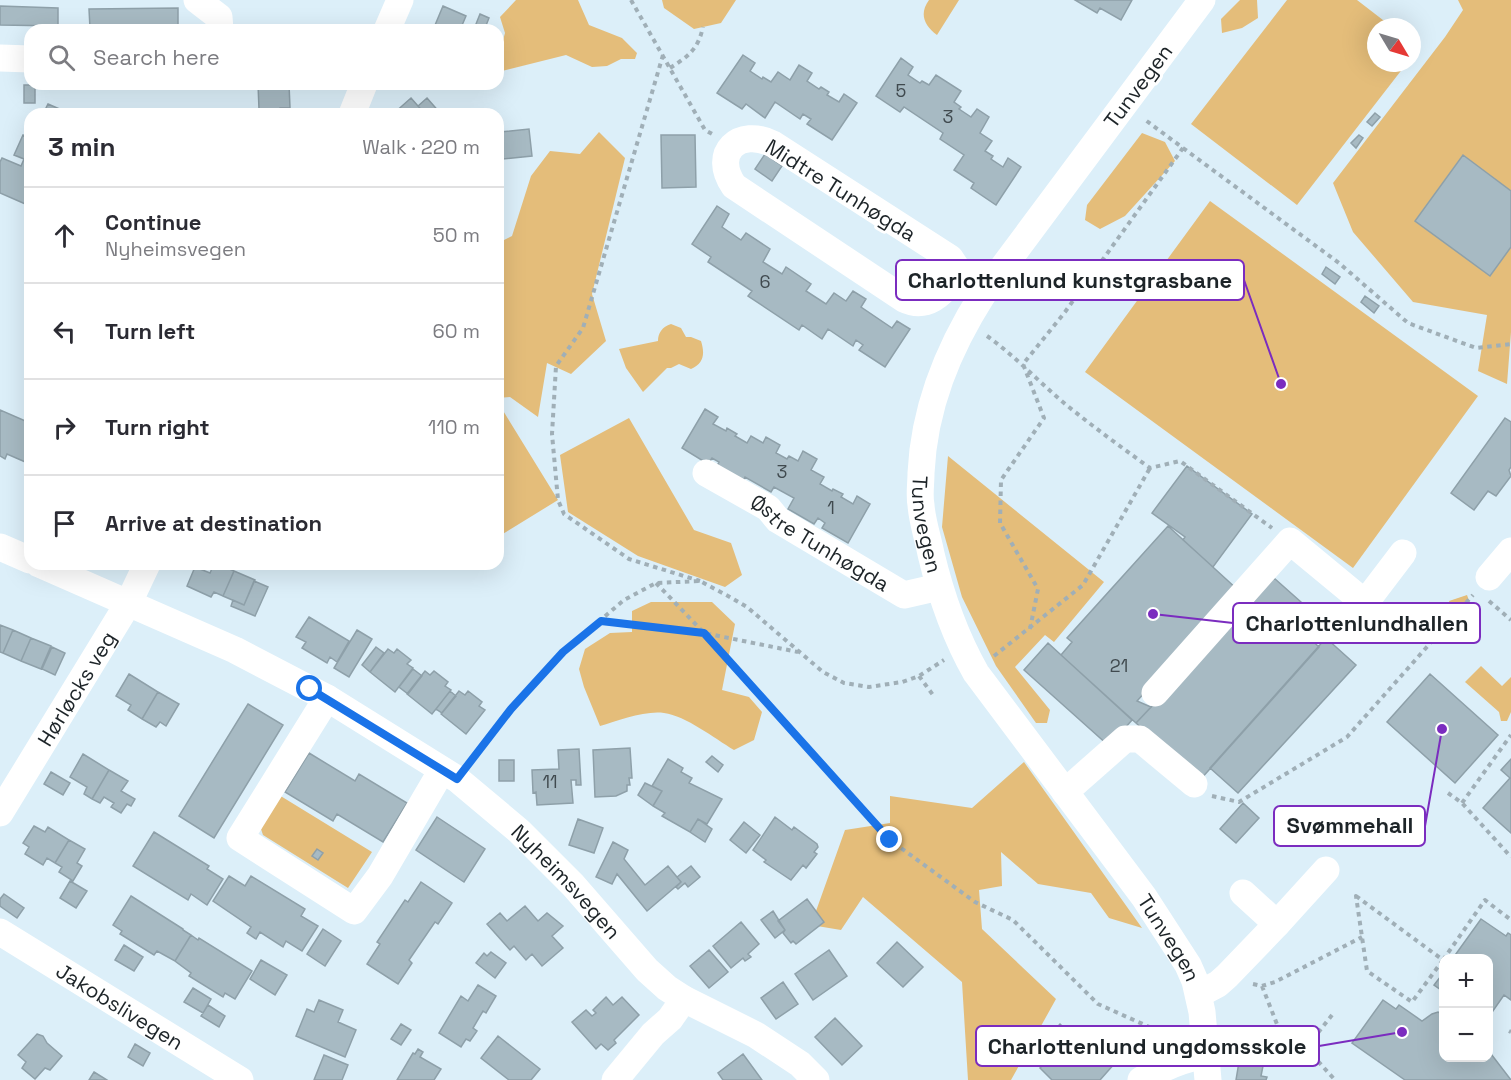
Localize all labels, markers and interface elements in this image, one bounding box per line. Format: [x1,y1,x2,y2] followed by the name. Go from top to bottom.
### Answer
[1367,18,1421,72] north arrow
[24,24,504,90] search box
[1098,39,1178,133] street label: Tunvegen
[45,41,78,74] icon: search
[93,43,220,71] text: Search here
[896,79,906,102] house number: 5
[943,105,953,128] house number: 3
[48,130,116,164] text: 3 min
[761,133,921,247] street label: Midtre Tunhøgda
[362,134,480,160] text: Walk · 220 m
[105,208,201,236] text: Continue
[48,219,81,252] icon: ahead
[433,222,480,248] text: 50 m
[105,236,246,262] text: Nyheimsvegen
[896,260,1244,300] callout: Charlottenlund kunstgrasbane
[908,266,1232,294] text: Charlottenlund kunstgrasbane
[759,270,771,293] house number: 6
[48,315,81,348] icon: left
[105,317,195,345] text: Turn left
[433,318,480,344] text: 60 m
[48,411,81,444] icon: right
[105,413,210,441] text: Turn right
[428,414,480,440] text: 110 m
[777,460,787,483] house number: 3
[907,475,949,576] street label: Tunvegen
[746,488,895,597] street label: Østre Tunhøgda
[827,496,835,519] house number: 1
[48,507,81,540] icon: arrive
[105,509,322,537] text: Arrive at destination
[1233,603,1480,643] callout: Charlottenlundhallen
[1245,609,1469,637] text: Charlottenlundhallen
[31,626,122,751] street label: Hørløcks veg
[1110,654,1128,677] house number: 21
[296,675,322,701] route start
[542,770,558,793] house number: 11
[1274,806,1425,846] callout: Svømmehall
[1287,811,1413,839] text: Svømmehall
[506,818,627,944] street label: Nyheimsvegen
[876,826,902,852] route end
[1132,889,1207,985] street label: Tunvegen
[1439,954,1493,1062] map controls
[1439,954,1493,1008] button: +
[51,957,189,1056] street label: Jakobslivegen
[1439,1008,1493,1062] button: −
[976,1026,1319,1066] callout: Charlottenlund ungdomsskole
[988,1032,1306,1060] text: Charlottenlund ungdomsskole

